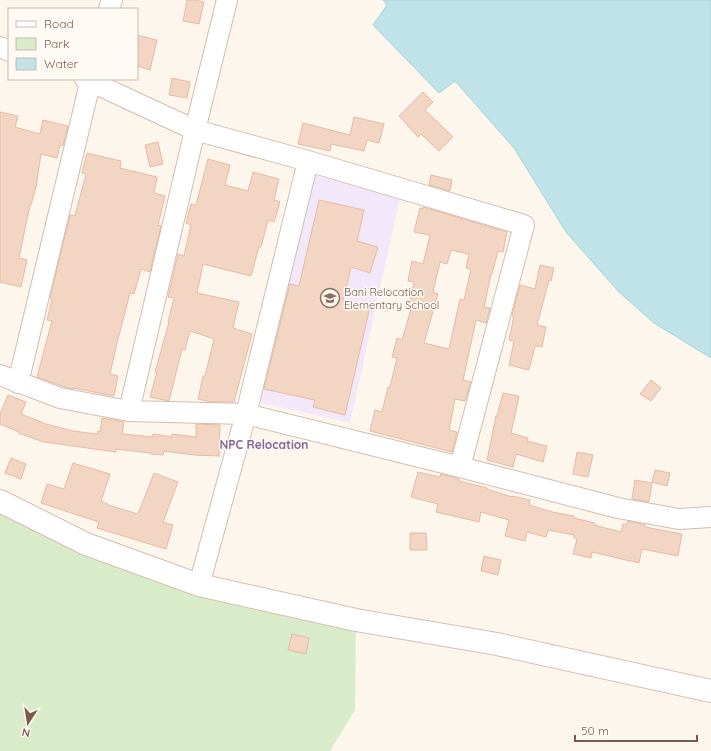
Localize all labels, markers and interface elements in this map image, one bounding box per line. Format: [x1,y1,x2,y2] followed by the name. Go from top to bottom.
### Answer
[8,8,138,80] legend
[44,16,74,31] text: Road
[44,36,69,51] text: Park
[44,56,79,71] text: Water
[344,285,439,312] place label: Bani Relocation Elementary School
[319,287,341,309] school or university icon: Bani Relocation Elementary School
[220,437,308,452] district label: NPC Relocation
[8,703,48,743] north arrow
[575,717,697,743] scale bar
[581,723,609,738] text: 50 m
[21,725,31,740] text: N

